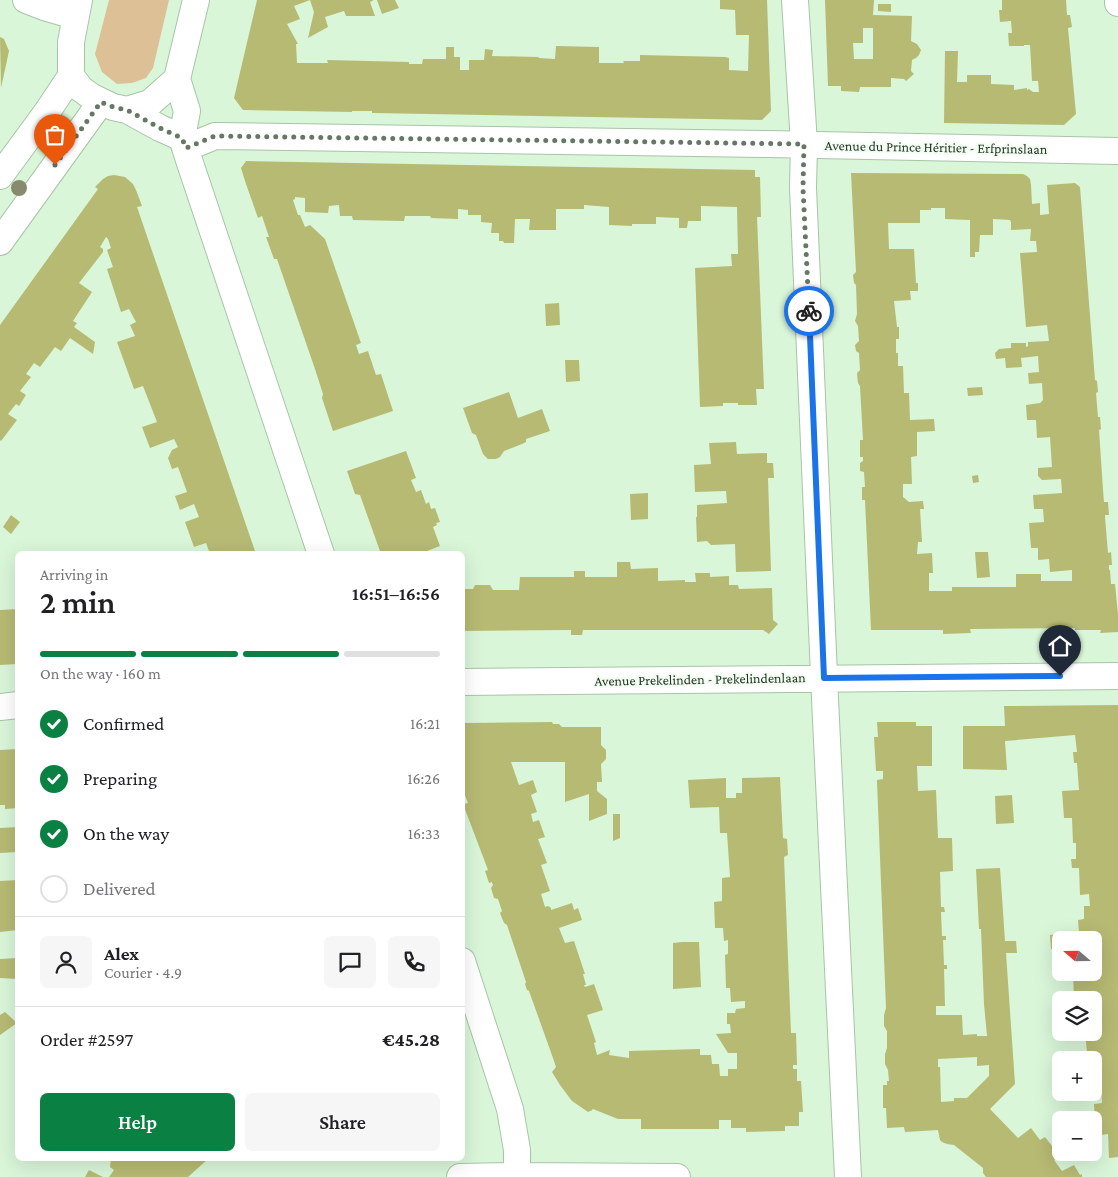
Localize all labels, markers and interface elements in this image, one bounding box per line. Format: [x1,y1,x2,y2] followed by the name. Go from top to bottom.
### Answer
[34,114,76,165] pin
[41,121,69,149] icon: bag
[825,137,1048,157] street label: Avenue du Prince Héritier - Erfprinslaan
[784,286,834,336] courier
[795,297,823,325] icon: bike
[40,566,108,583] text: Arriving in
[352,583,440,604] text: 16:51–16:56
[40,584,115,620] text: 2 min
[1039,625,1081,676] pin
[1046,632,1074,660] icon: home
[40,665,161,682] text: On the way · 160 m
[594,669,806,689] street label: Avenue Prekelinden - Prekelindenlaan
[40,710,68,738] icon: check
[83,713,164,734] text: Confirmed
[410,715,440,732] text: 16:21
[40,765,68,793] icon: check
[83,768,157,789] text: Preparing
[407,770,440,787] text: 16:26
[40,820,68,848] icon: check
[83,823,169,844] text: On the way
[408,825,440,842] text: 16:33
[83,878,156,899] text: Delivered
[1052,931,1102,981] north arrow
[1052,931,1102,1161] map controls
[40,936,92,988] button: person
[324,936,376,988] button: chat
[388,936,440,988] button: phone
[104,943,139,964] text: Alex
[104,964,182,981] text: Courier · 4.9
[1052,991,1102,1041] button: layers
[40,1029,133,1050] text: Order #2597
[382,1029,440,1050] text: €45.28
[1052,1051,1102,1101] button: +
[40,1093,235,1151] button: Help
[245,1093,440,1151] button: Share
[1052,1111,1102,1161] button: −

